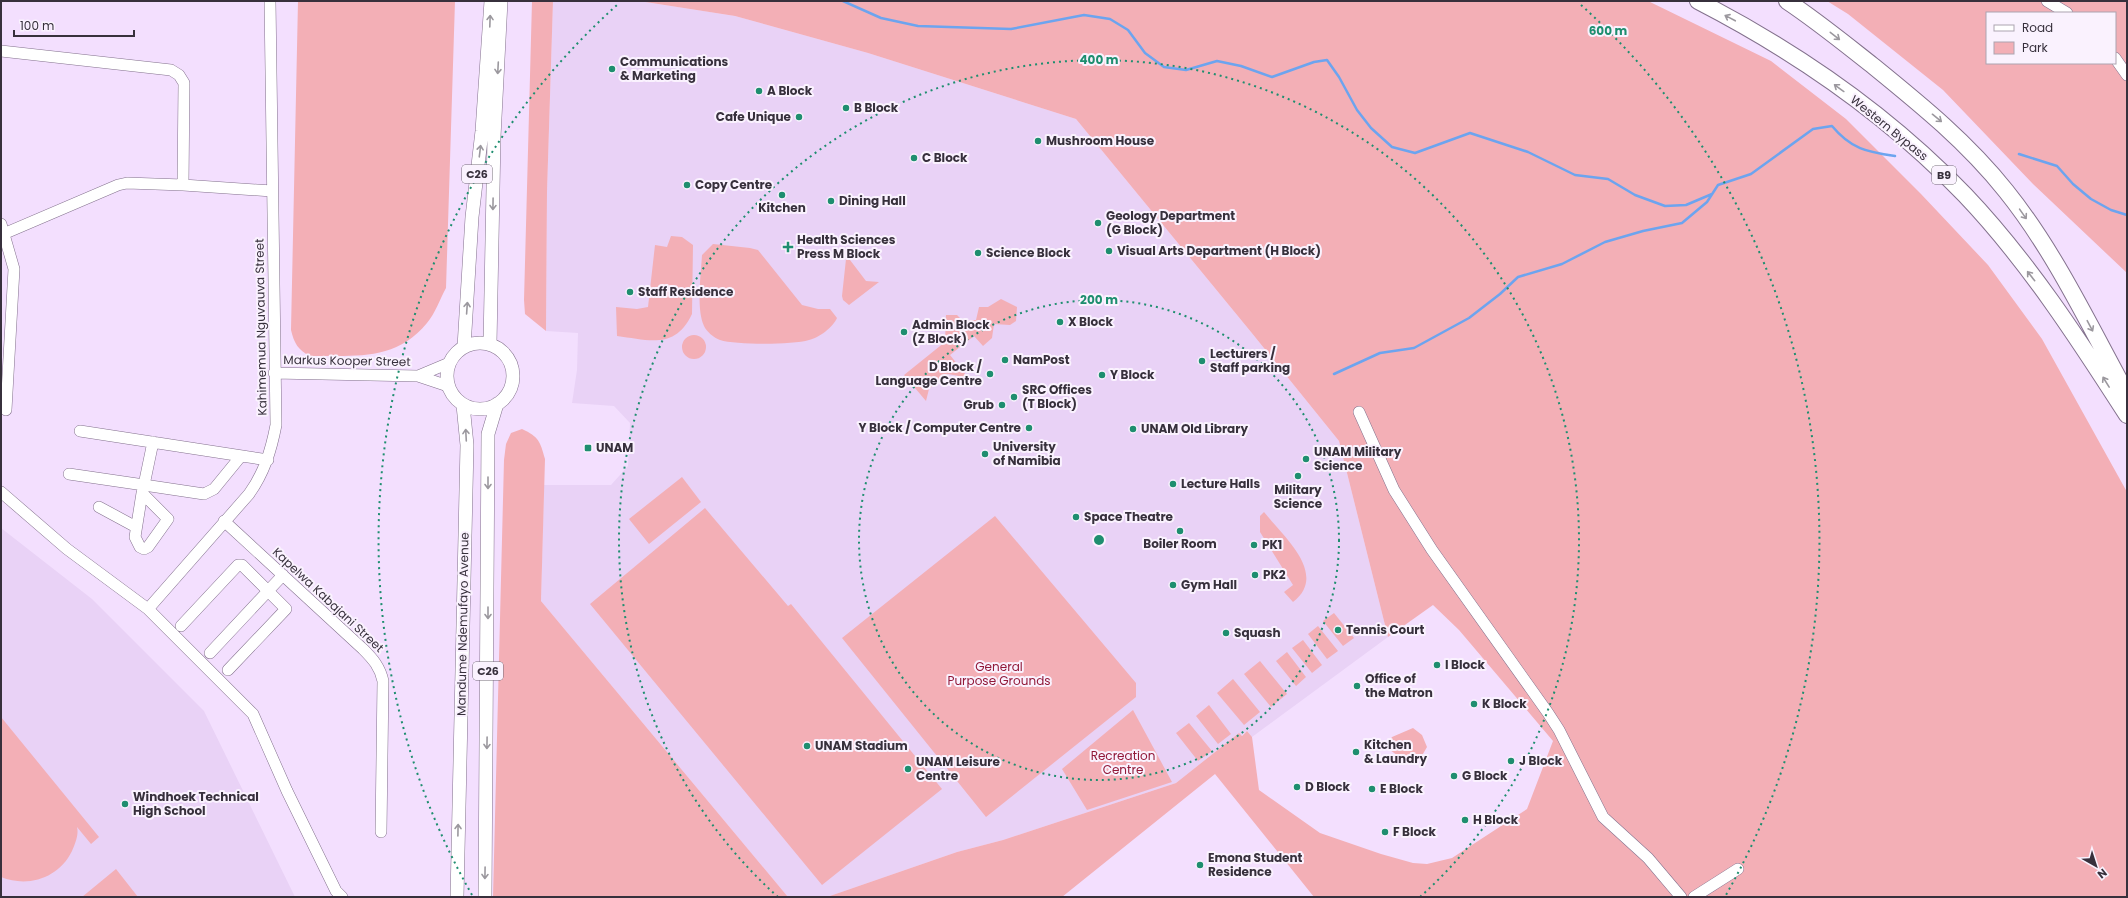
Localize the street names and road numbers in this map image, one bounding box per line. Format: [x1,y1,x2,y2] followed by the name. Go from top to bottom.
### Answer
[1847,91,1932,164] street label: Western Bypass
[462,165,492,183] road number: C26
[1932,166,1956,184] road number: B9
[250,238,271,416] street label: Kahimemua Nguvauva Street
[283,351,411,370] street label: Markus Kooper Street
[452,532,473,716] street label: Mandume Ndemufayo Avenue
[269,543,388,656] street label: Kapelwa Kabajani Street
[473,662,503,680] road number: C26

